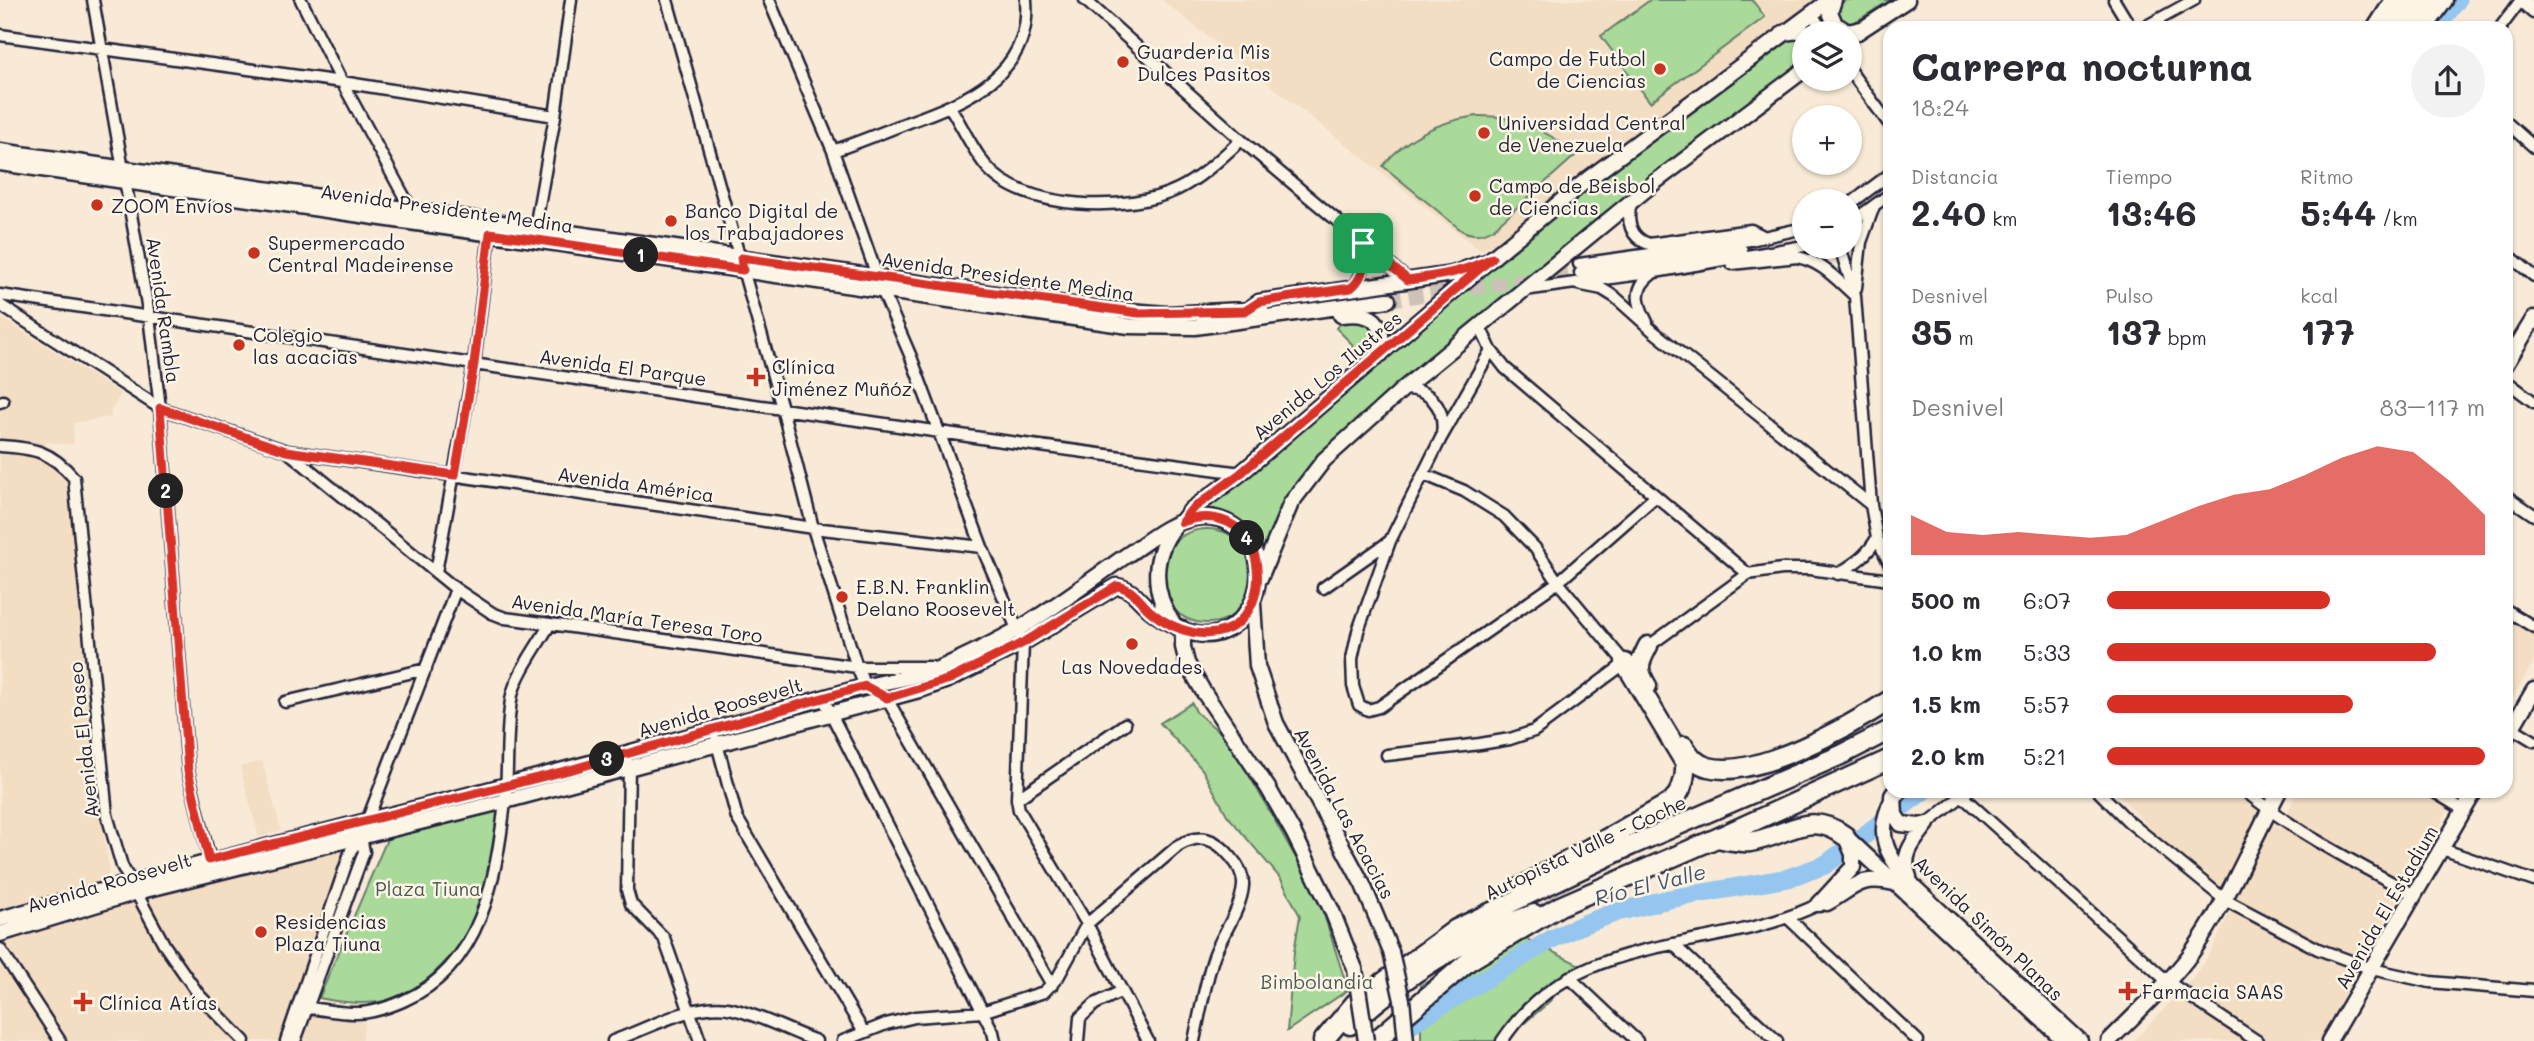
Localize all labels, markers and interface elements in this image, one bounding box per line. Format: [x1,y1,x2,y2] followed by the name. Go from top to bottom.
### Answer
[1792,21,1862,259] map controls
[1792,21,1862,91] button: layers
[1137,39,1271,86] place label: Guarderia Mis Dulces Pasitos
[1911,41,2253,91] text: Carrera nocturna
[2411,44,2485,118] button: share
[1489,46,1646,93] place label: Campo de Futbol de Ciencias
[1115,54,1131,70] marker: Guarderia Mis Dulces Pasitos
[1652,61,1668,77] marker: Campo de Futbol de Ciencias
[1911,92,1969,122] text: 18:24
[1792,105,1862,175] button: +
[1498,110,1686,157] place label: Universidad Central de Venezuela
[1476,125,1492,141] marker: Universidad Central de Venezuela
[1911,164,1999,189] text: Distancia
[2106,164,2172,189] text: Tiempo
[2300,164,2353,189] text: Ritmo
[1489,173,1655,220] place label: Campo de Beisbol de Ciencias
[319,178,575,238] street label: Avenida Presidente Medina
[1467,188,1483,204] marker: Campo de Beisbol de Ciencias
[1792,189,1862,259] button: −
[1911,189,1986,235] text: 2.40
[2106,189,2197,235] text: 13:46
[2300,189,2376,235] text: 5:44
[111,193,233,218] place label: ZOOM Envíos
[89,197,105,213] marker: ZOOM Envíos
[685,198,844,245] place label: Banco Digital de los Trabajadores
[1986,206,2017,231] text: km
[2376,206,2418,231] text: /km
[663,213,679,229] marker: Banco Digital de los Trabajadores
[1333,213,1393,273] pin
[1344,224,1382,262] icon: arrive
[268,230,454,277] place label: Supermercado Central Madeirense
[141,235,187,385] street label: Avenida Rambla
[624,238,658,272] pin: 1
[636,242,645,267] text: 1
[246,245,262,261] marker: Supermercado Central Madeirense
[880,246,1136,306] street label: Avenida Presidente Medina
[1911,283,1988,308] text: Desnivel
[2106,283,2153,308] text: Pulso
[2300,283,2338,308] text: kcal
[1247,305,1407,445] street label: Avenida Los Ilustres
[1911,308,1952,354] text: 35
[2106,308,2162,354] text: 137
[2300,308,2355,354] text: 177
[253,322,358,369] place label: Colegio las acacias
[1952,325,1974,350] text: m
[2162,325,2207,350] text: bpm
[231,337,247,353] marker: Colegio las acacias
[538,343,708,391] street label: Avenida El Parque
[772,354,912,401] place label: Clínica Jiménez Muñóz
[746,367,766,387] marker: Clínica Jiménez Muñóz
[1911,392,2004,422] text: Desnivel
[2380,392,2485,422] text: 83–117 m
[556,461,716,507] street label: Avenida América
[148,474,184,508] pin: 2
[160,478,171,503] text: 2
[1230,520,1264,556] pin: 4
[1240,525,1253,550] text: 4
[856,574,1016,621] place label: E.B.N. Franklin Delano Roosevelt
[1911,585,1981,615] text: 500 m
[2023,585,2071,615] text: 6:07
[510,588,764,648] street label: Avenida María Teresa Toro
[834,589,850,605] marker: E.B.N. Franklin Delano Roosevelt
[1124,636,1140,652] marker: Las Novedades
[1911,637,1982,667] text: 1.0 km
[2023,637,2071,667] text: 5:33
[1061,654,1203,679] place label: Las Novedades
[62,661,104,819] street label: Avenida El Paseo
[635,672,805,742] street label: Avenida Roosevelt
[1911,689,1981,719] text: 1.5 km
[2023,689,2070,719] text: 5:57
[1289,723,1401,903] street label: Avenida Las Acacias
[1911,741,1985,771] text: 2.0 km
[2023,741,2067,771] text: 5:21
[590,742,624,776] pin: 3
[601,746,612,771] text: 3
[1480,789,1690,905] street label: Autopista Valle - Coche
[2329,821,2443,993] street label: Avenida El Estadium
[24,847,194,917] street label: Avenida Roosevelt
[1909,850,2069,1006] street label: Avenida Simón Planas
[1591,857,1709,911] water label: Río El Valle
[375,876,481,901] park label: Plaza Tiuna
[275,909,386,956] place label: Residencias Plaza Tiuna
[253,924,269,940] marker: Residencias Plaza Tiuna
[1261,969,1373,994] park label: Bimbolandia
[2142,979,2284,1004] place label: Farmacia SAAS
[2120,983,2136,999] marker: Farmacia SAAS
[99,990,217,1015] place label: Clínica Atías
[73,992,93,1012] marker: Clínica Atías

